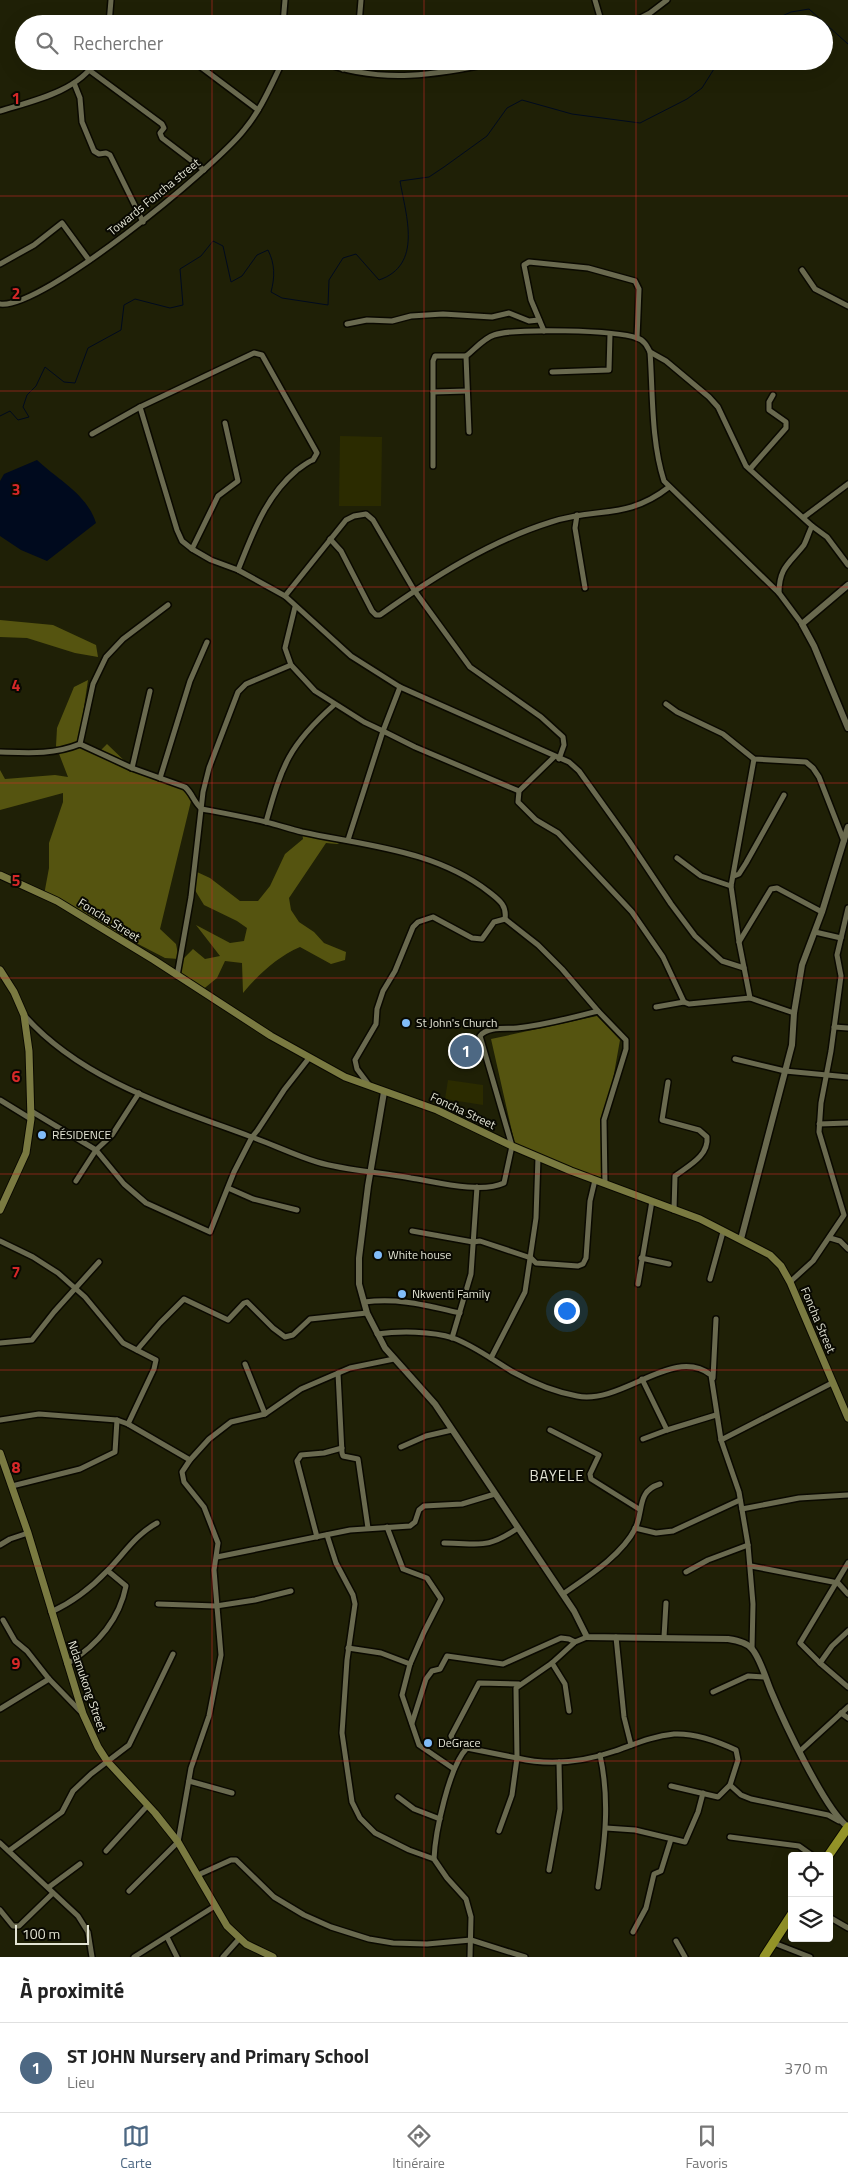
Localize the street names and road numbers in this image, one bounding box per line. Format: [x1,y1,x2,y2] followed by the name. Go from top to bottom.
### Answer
[103,153,205,240] street label: Towards Foncha street
[74,893,145,947] street label: Foncha Street
[427,1087,500,1134] street label: Foncha Street
[796,1284,841,1357] street label: Foncha Street
[63,1638,112,1735] street label: Ndamukong Street

